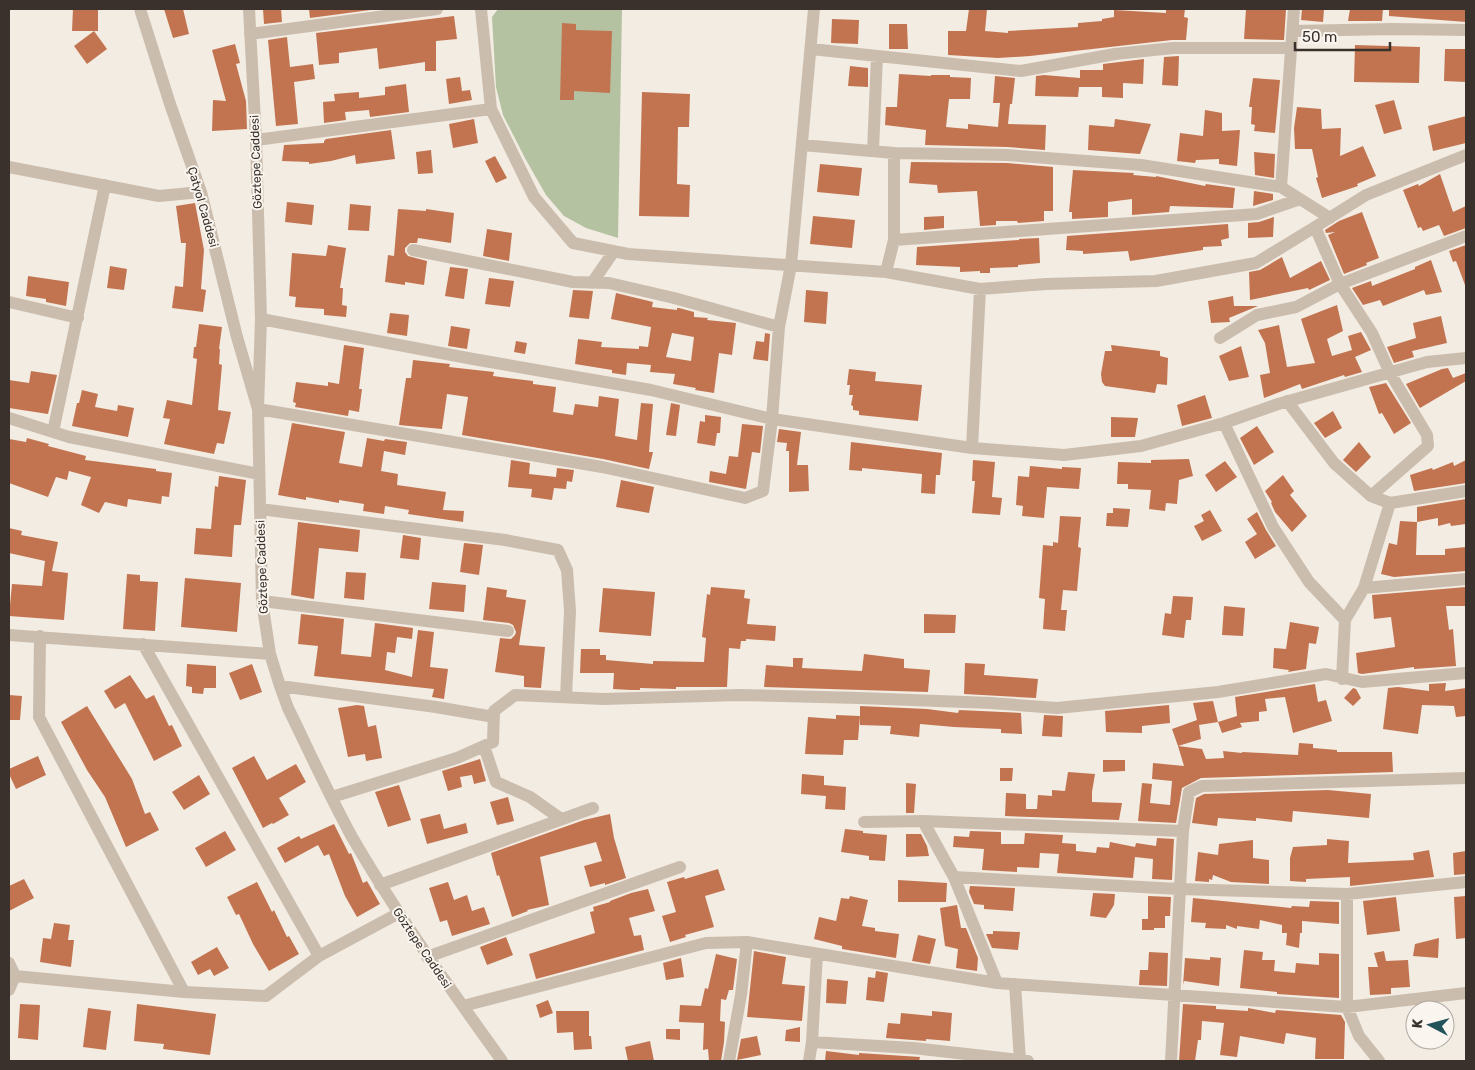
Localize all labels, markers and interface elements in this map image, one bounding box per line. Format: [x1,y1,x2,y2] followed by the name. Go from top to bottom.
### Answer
[1295,20,1390,52] scale bar
[1302,28,1337,46] text: 50 m
[247,115,265,209] street label: Göztepe Caddesi
[185,165,221,249] street label: Çatyol Caddesi
[253,520,271,614] street label: Göztepe Caddesi
[390,905,454,991] street label: Göztepe Caddesi
[1405,1000,1455,1050] north arrow
[1409,1017,1427,1029] text: K

